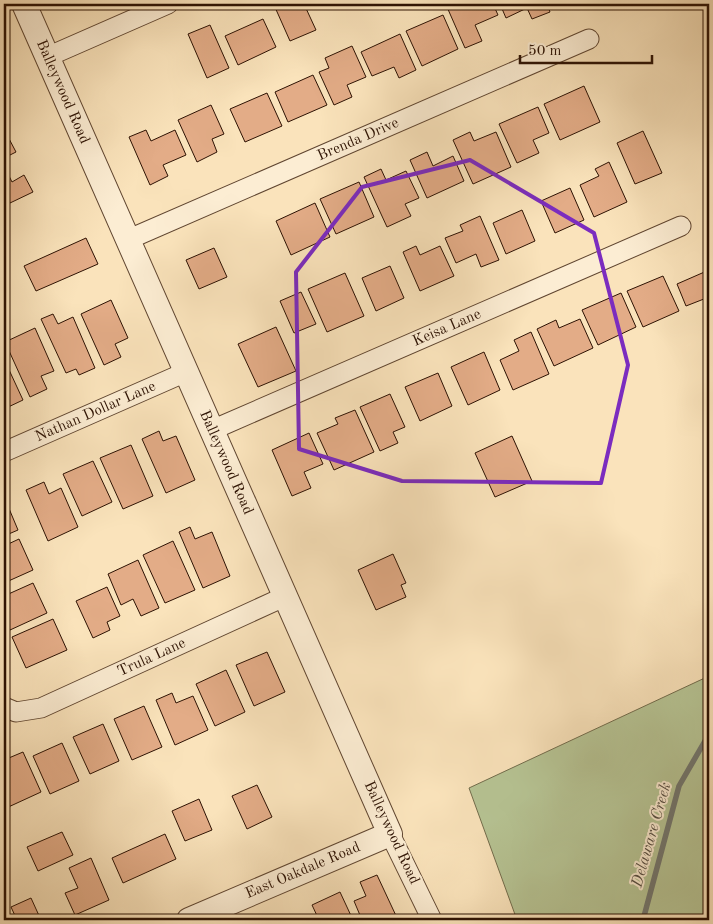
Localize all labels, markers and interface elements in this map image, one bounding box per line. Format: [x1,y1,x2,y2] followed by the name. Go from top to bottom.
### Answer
[520,32,653,64] scale bar
[33,38,92,146] street label: Balleywood Road
[528,44,562,59] text: 50 m
[315,115,401,164] street label: Brenda Drive
[410,306,483,349] street label: Keisa Lane
[33,379,158,445] street label: Nathan Dollar Lane
[197,408,256,517] street label: Balleywood Road
[115,635,188,679] street label: Trula Lane
[361,779,422,887] street label: Balleywood Road
[629,781,675,890] water label: Delaware Creek
[243,840,363,902] street label: East Oakdale Road

